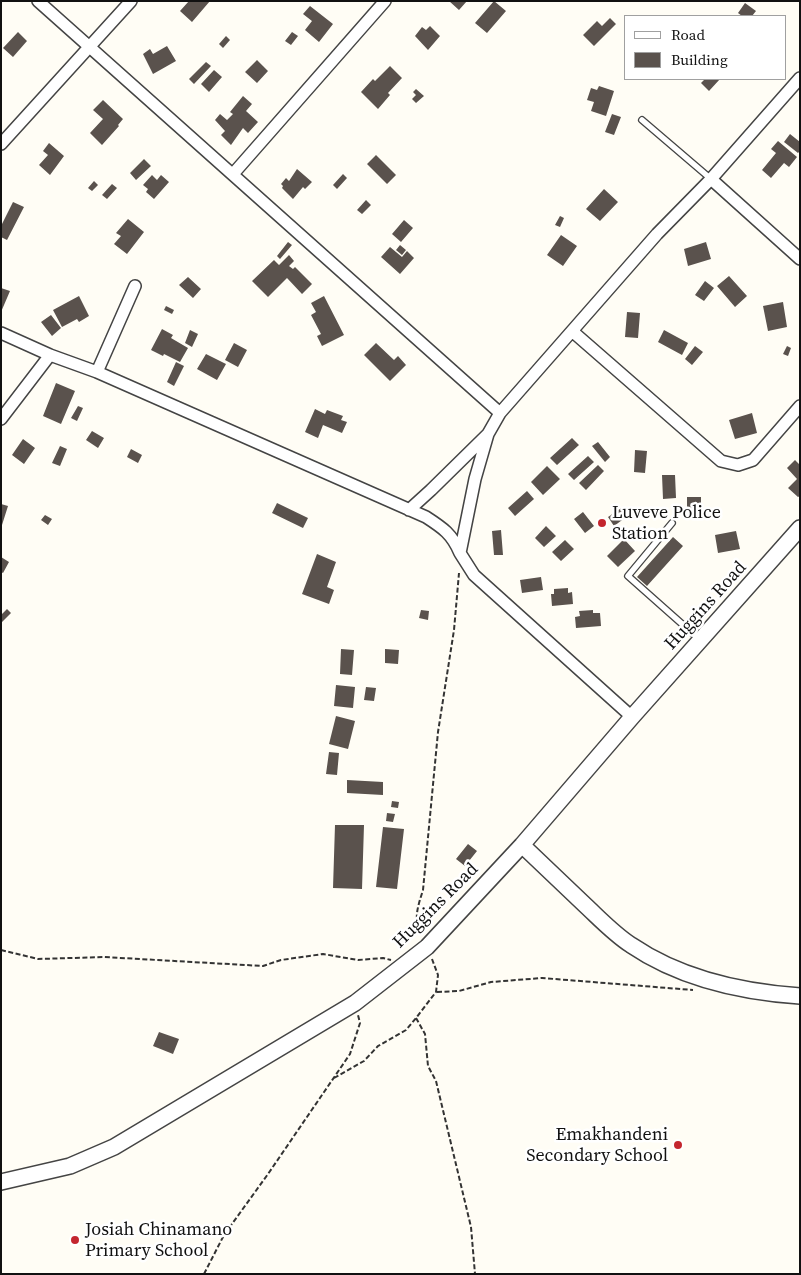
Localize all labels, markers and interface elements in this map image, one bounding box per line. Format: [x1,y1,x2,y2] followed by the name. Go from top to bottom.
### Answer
[624,15,786,80] legend
[671,24,705,45] text: Road
[671,49,728,70] text: Building
[612,502,721,544] place label: Luveve Police Station
[596,517,608,529] marker: Luveve Police Station
[661,557,751,655] street label: Huggins Road
[389,859,483,953] street label: Huggins Road
[526,1124,668,1166] place label: Emakhandeni Secondary School
[672,1139,684,1151] marker: Emakhandeni Secondary School
[85,1219,232,1262] place label: Josiah Chinamano Primary School
[69,1234,81,1246] marker: Josiah Chinamano Primary School

